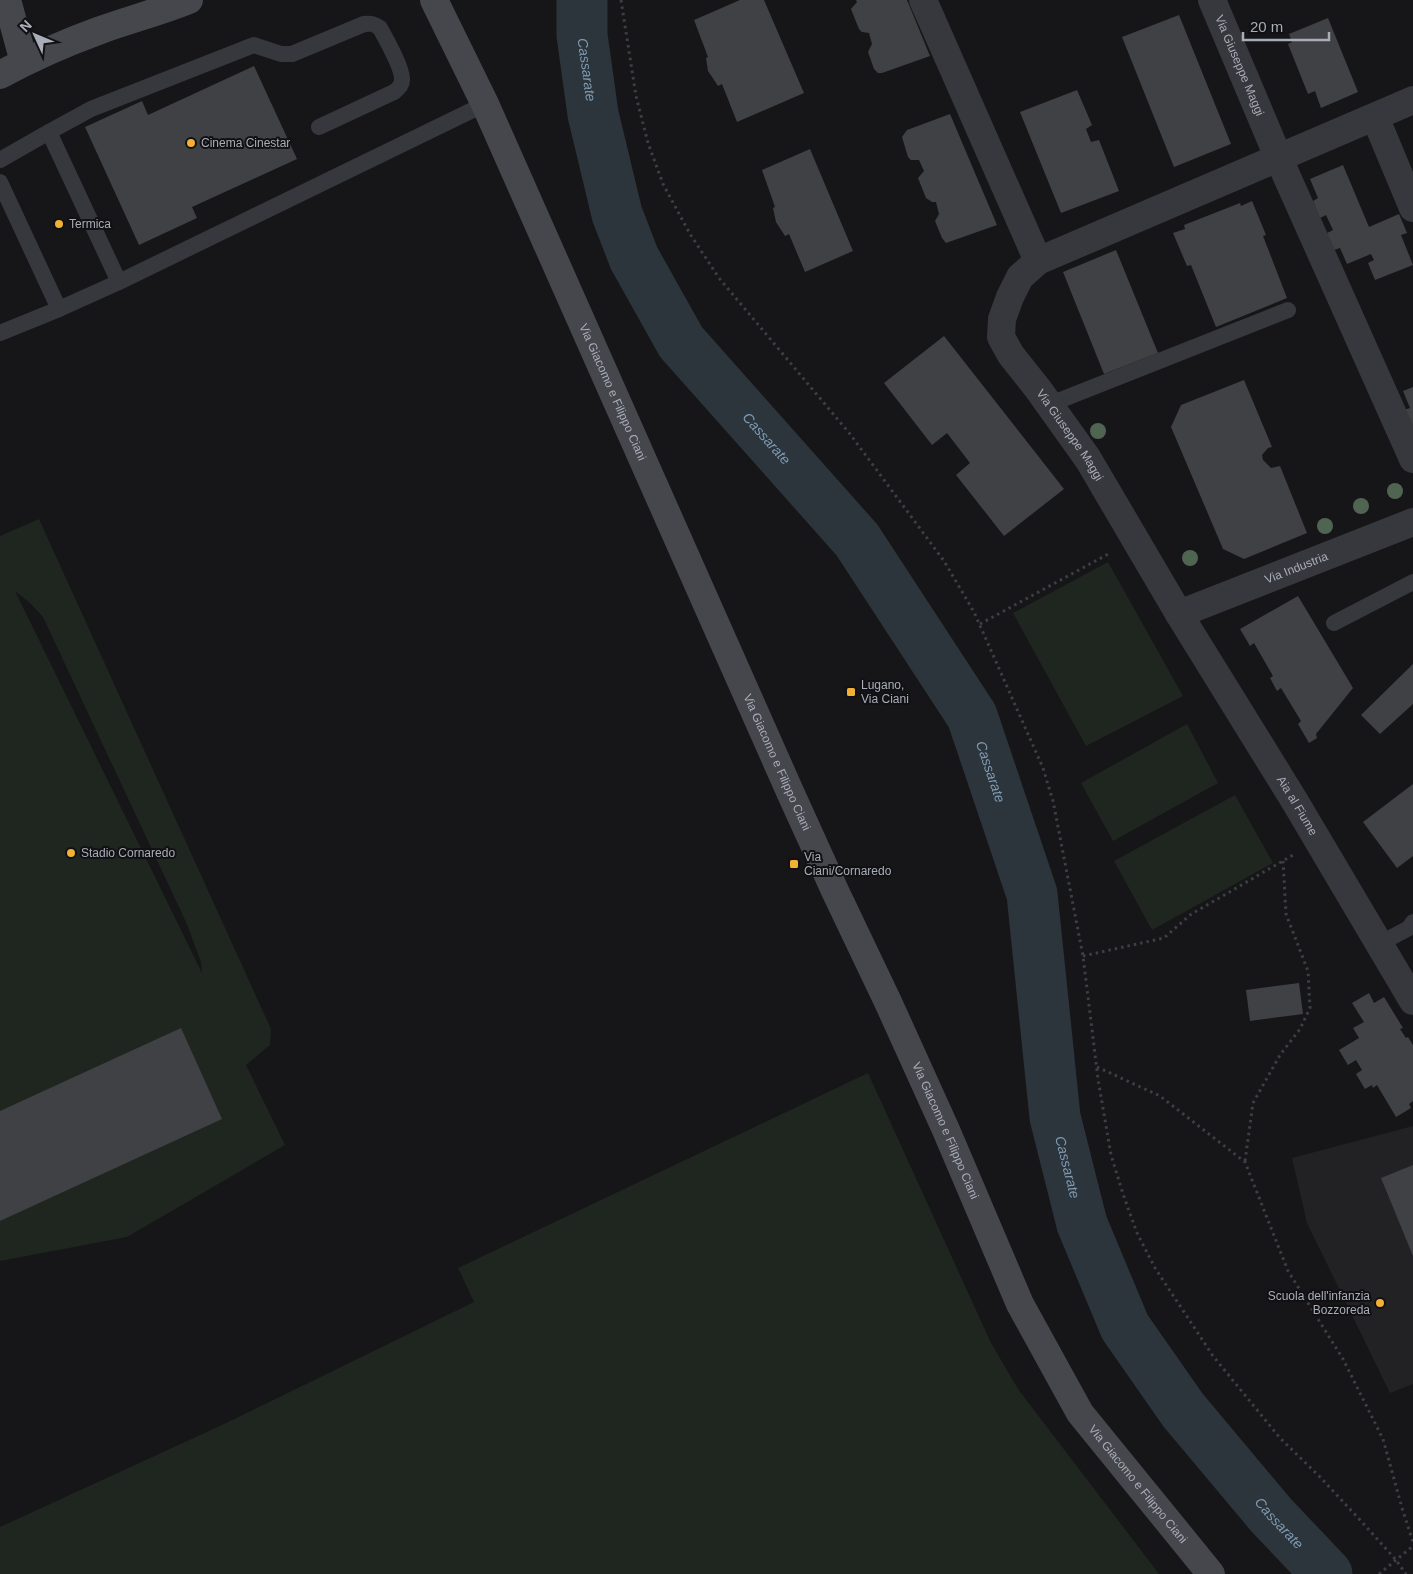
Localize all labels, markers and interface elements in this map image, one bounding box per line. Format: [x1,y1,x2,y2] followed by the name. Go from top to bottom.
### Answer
[10,10,60,60] north arrow
[1243,10,1329,42] scale bar
[1212,13,1267,118] street label: Via Giuseppe Maggi
[16,17,35,35] text: N
[1250,18,1283,35] text: 20 m
[574,37,599,103] water label: Cassarate
[201,136,290,150] place label: Cinema Cinestar
[185,137,197,149] marker: Cinema Cinestar
[69,217,111,231] place label: Termica
[53,218,65,230] marker: Termica
[576,322,649,463] street label: Via Giacomo e Filippo Ciani
[1033,387,1106,483] street label: Via Giuseppe Maggi
[739,409,794,468] water label: Cassarate
[1263,549,1330,587] street label: Via Industria
[861,678,909,706] place label: Lugano, Via Ciani
[845,686,857,698] marker: Lugano, Via Ciani
[741,692,814,833] street label: Via Giacomo e Filippo Ciani
[973,739,1009,805] water label: Cassarate
[1274,773,1321,838] street label: Aia al Fiume
[81,846,175,860] place label: Stadio Cornaredo
[65,847,77,859] marker: Stadio Cornaredo
[804,850,892,878] place label: Via Ciani/Cornaredo
[788,858,800,870] marker: Via Ciani/Cornaredo
[909,1060,982,1201] street label: Via Giacomo e Filippo Ciani
[1052,1134,1083,1200] water label: Cassarate
[1268,1289,1370,1317] place label: Scuola dell'infanzia Bozzoreda
[1374,1297,1386,1309] marker: Scuola dell'infanzia Bozzoreda
[1086,1422,1190,1546] street label: Via Giacomo e Filippo Ciani
[1252,1494,1307,1552] water label: Cassarate

